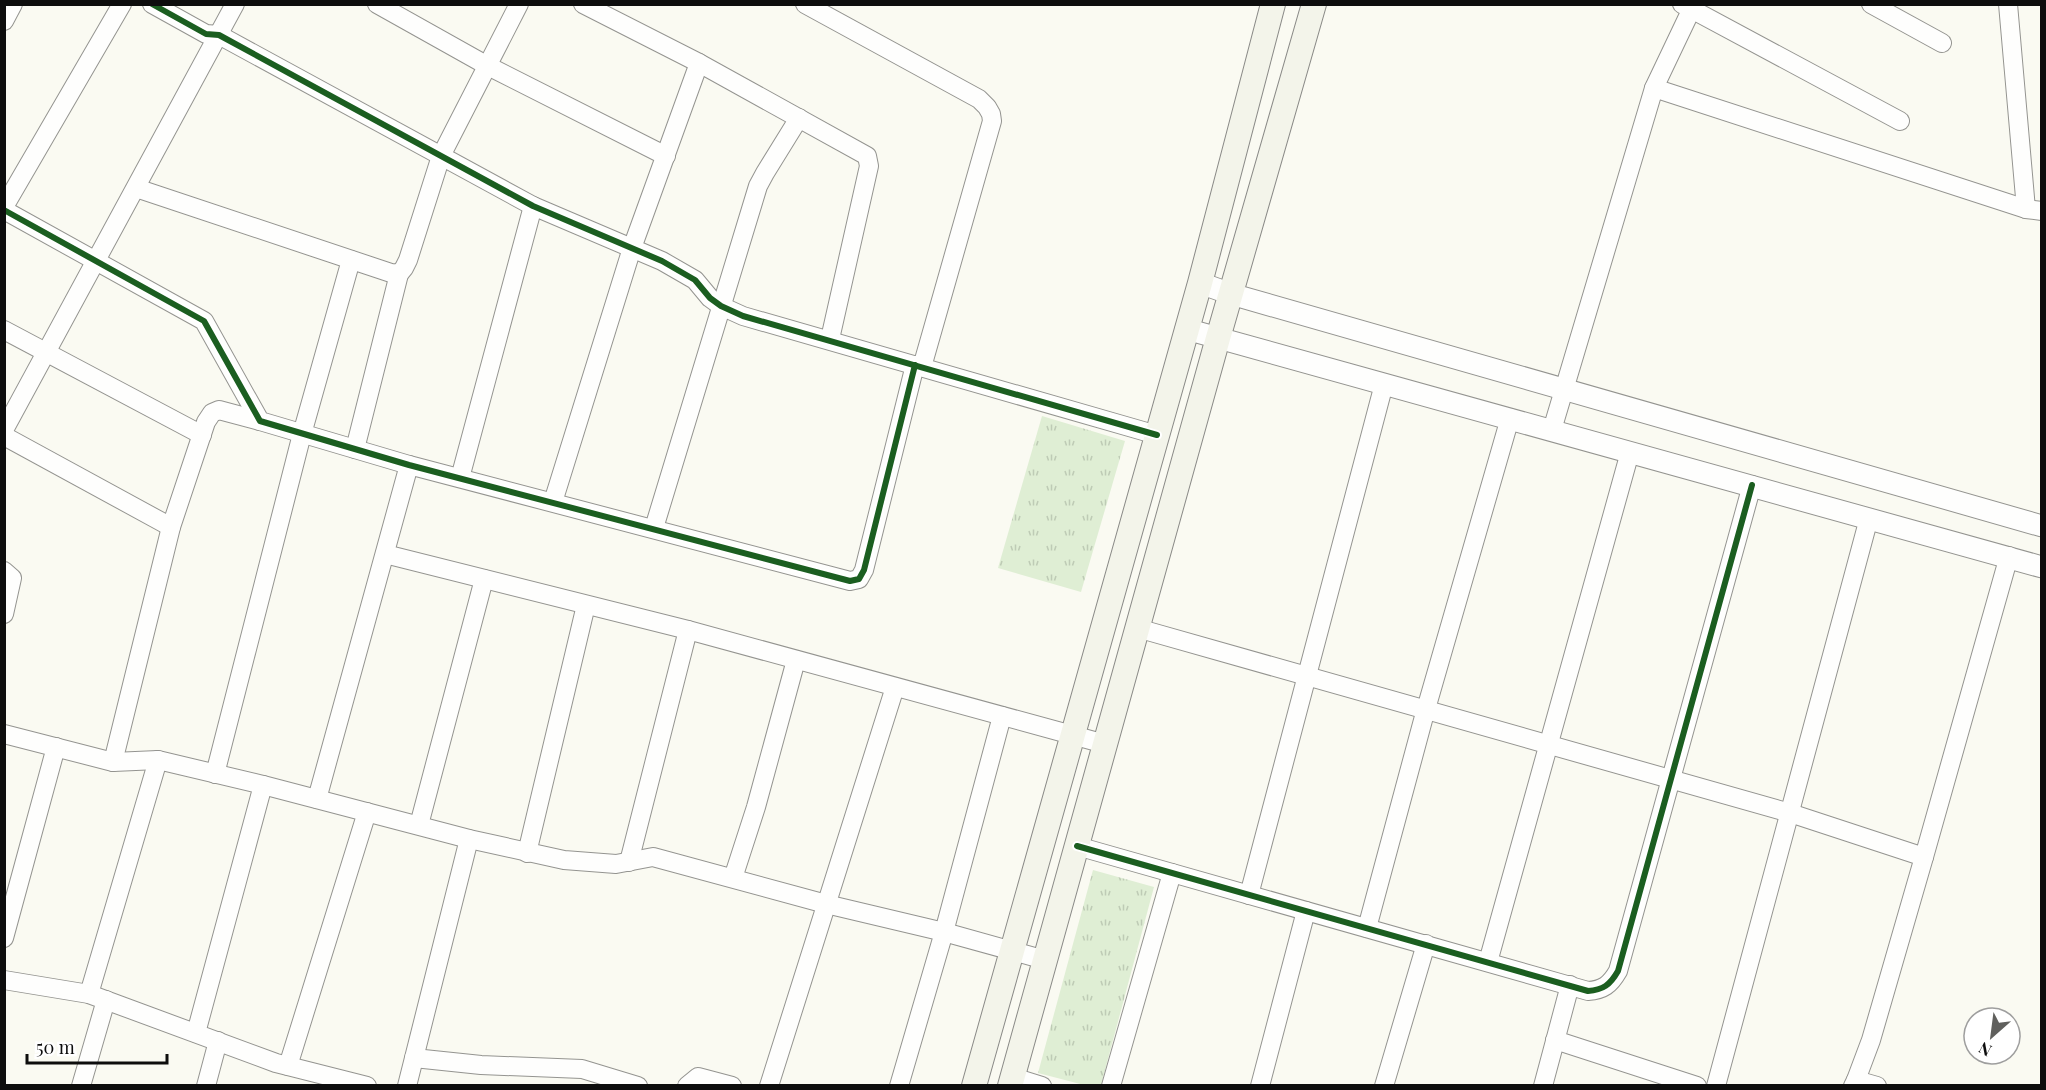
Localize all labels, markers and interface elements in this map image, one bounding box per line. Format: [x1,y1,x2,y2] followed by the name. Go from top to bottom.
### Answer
[1962,1006,2022,1066] north arrow
[27,1027,166,1065] scale bar
[36,1035,75,1059] text: 50 m
[1974,1037,1995,1062] text: N

